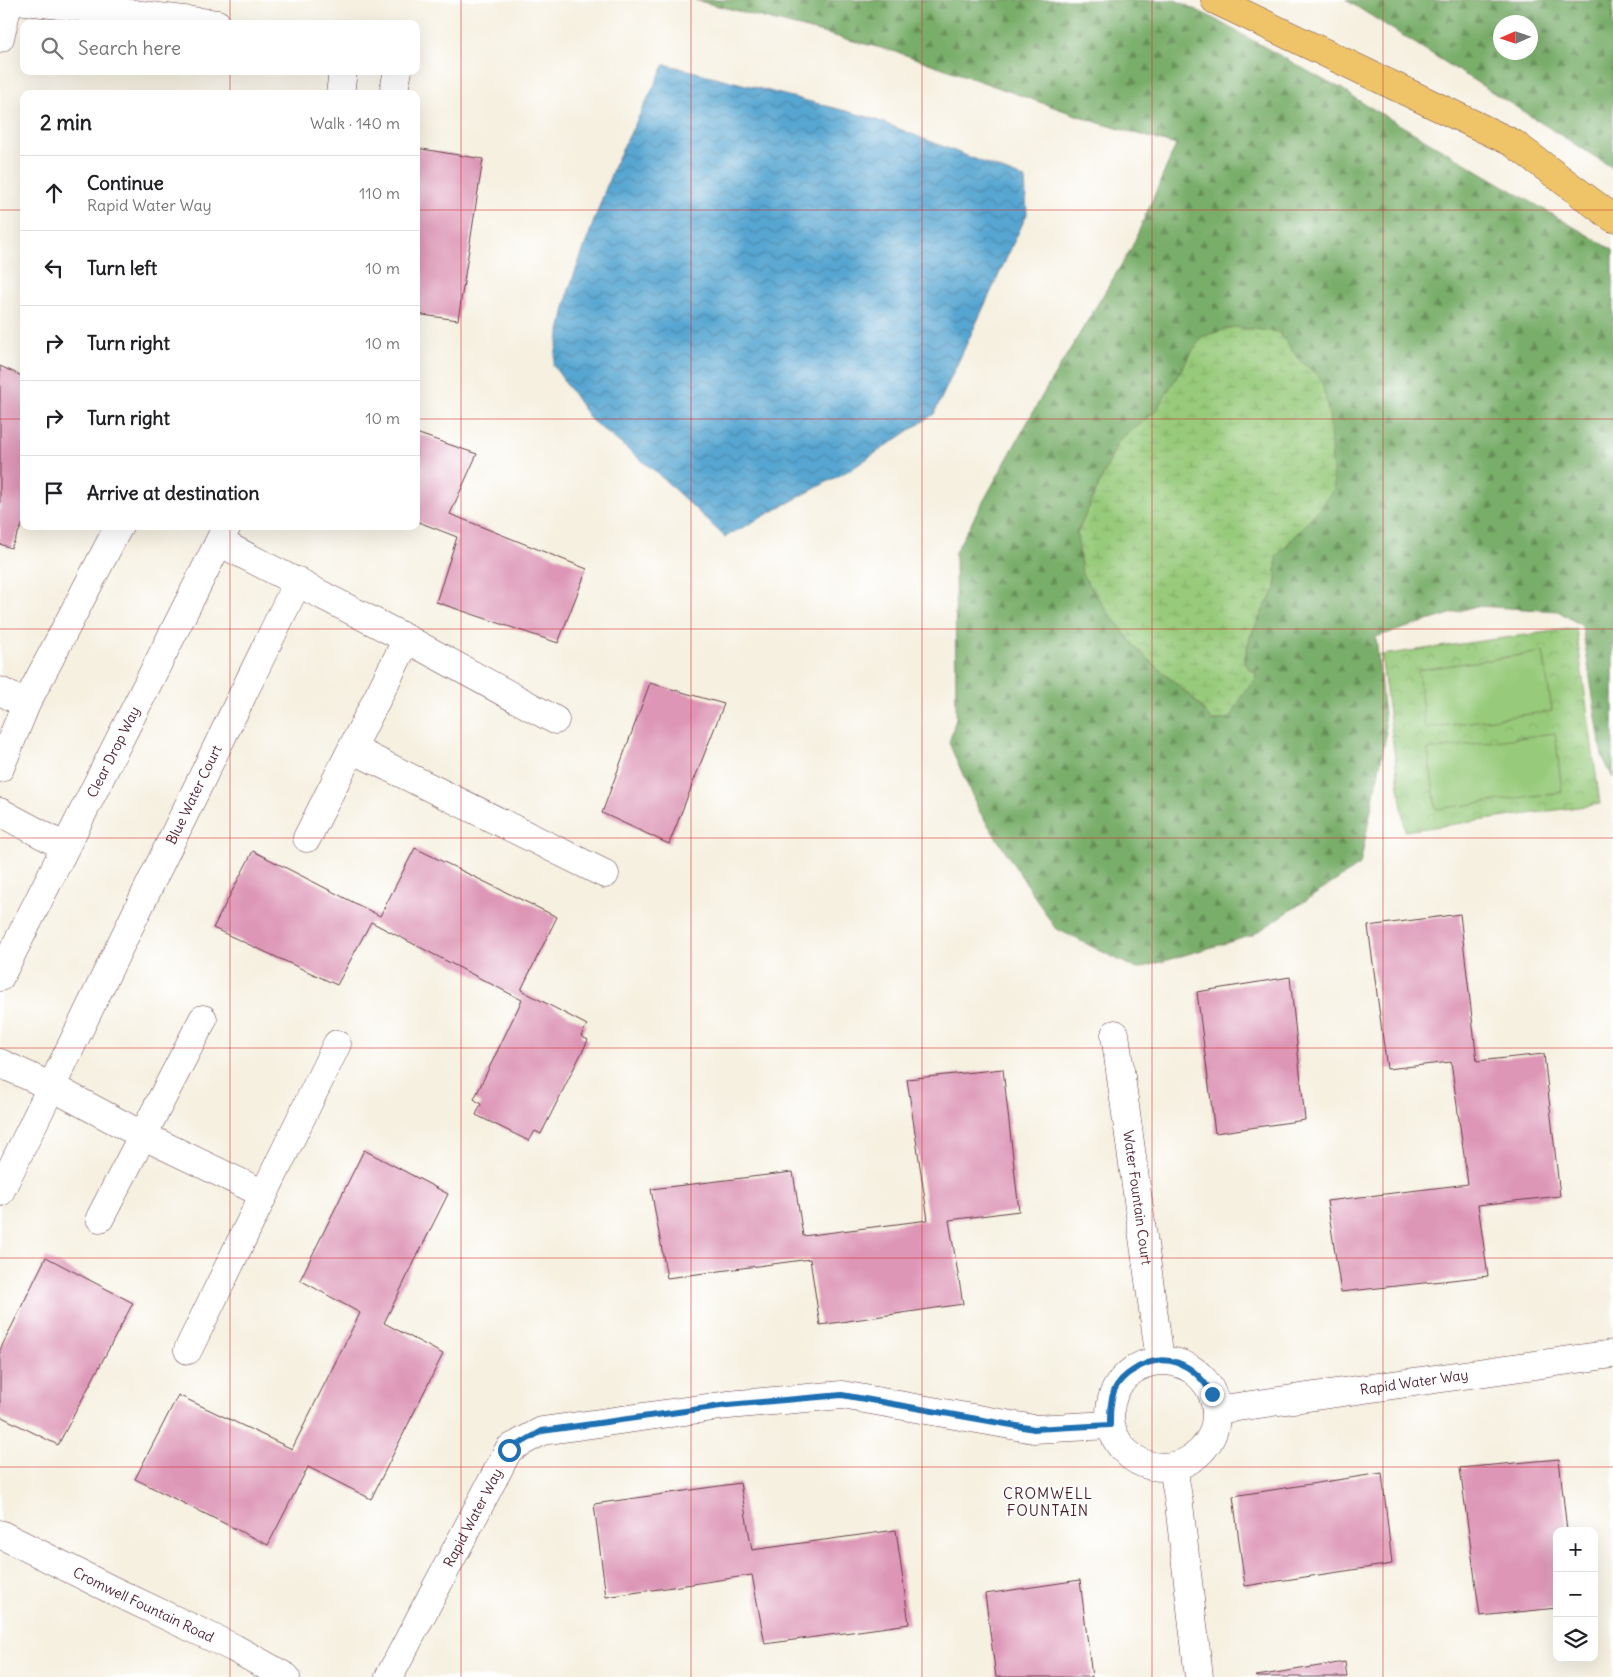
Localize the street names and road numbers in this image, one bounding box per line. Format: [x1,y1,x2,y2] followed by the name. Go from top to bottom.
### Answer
[83,703,144,801] street label: Clear Drop Way
[162,742,226,847] street label: Blue Water Court
[1119,1129,1156,1266] street label: Water Fountain Court
[1359,1366,1469,1399] street label: Rapid Water Way
[439,1465,506,1570] street label: Rapid Water Way
[70,1563,217,1646] street label: Cromwell Fountain Road

